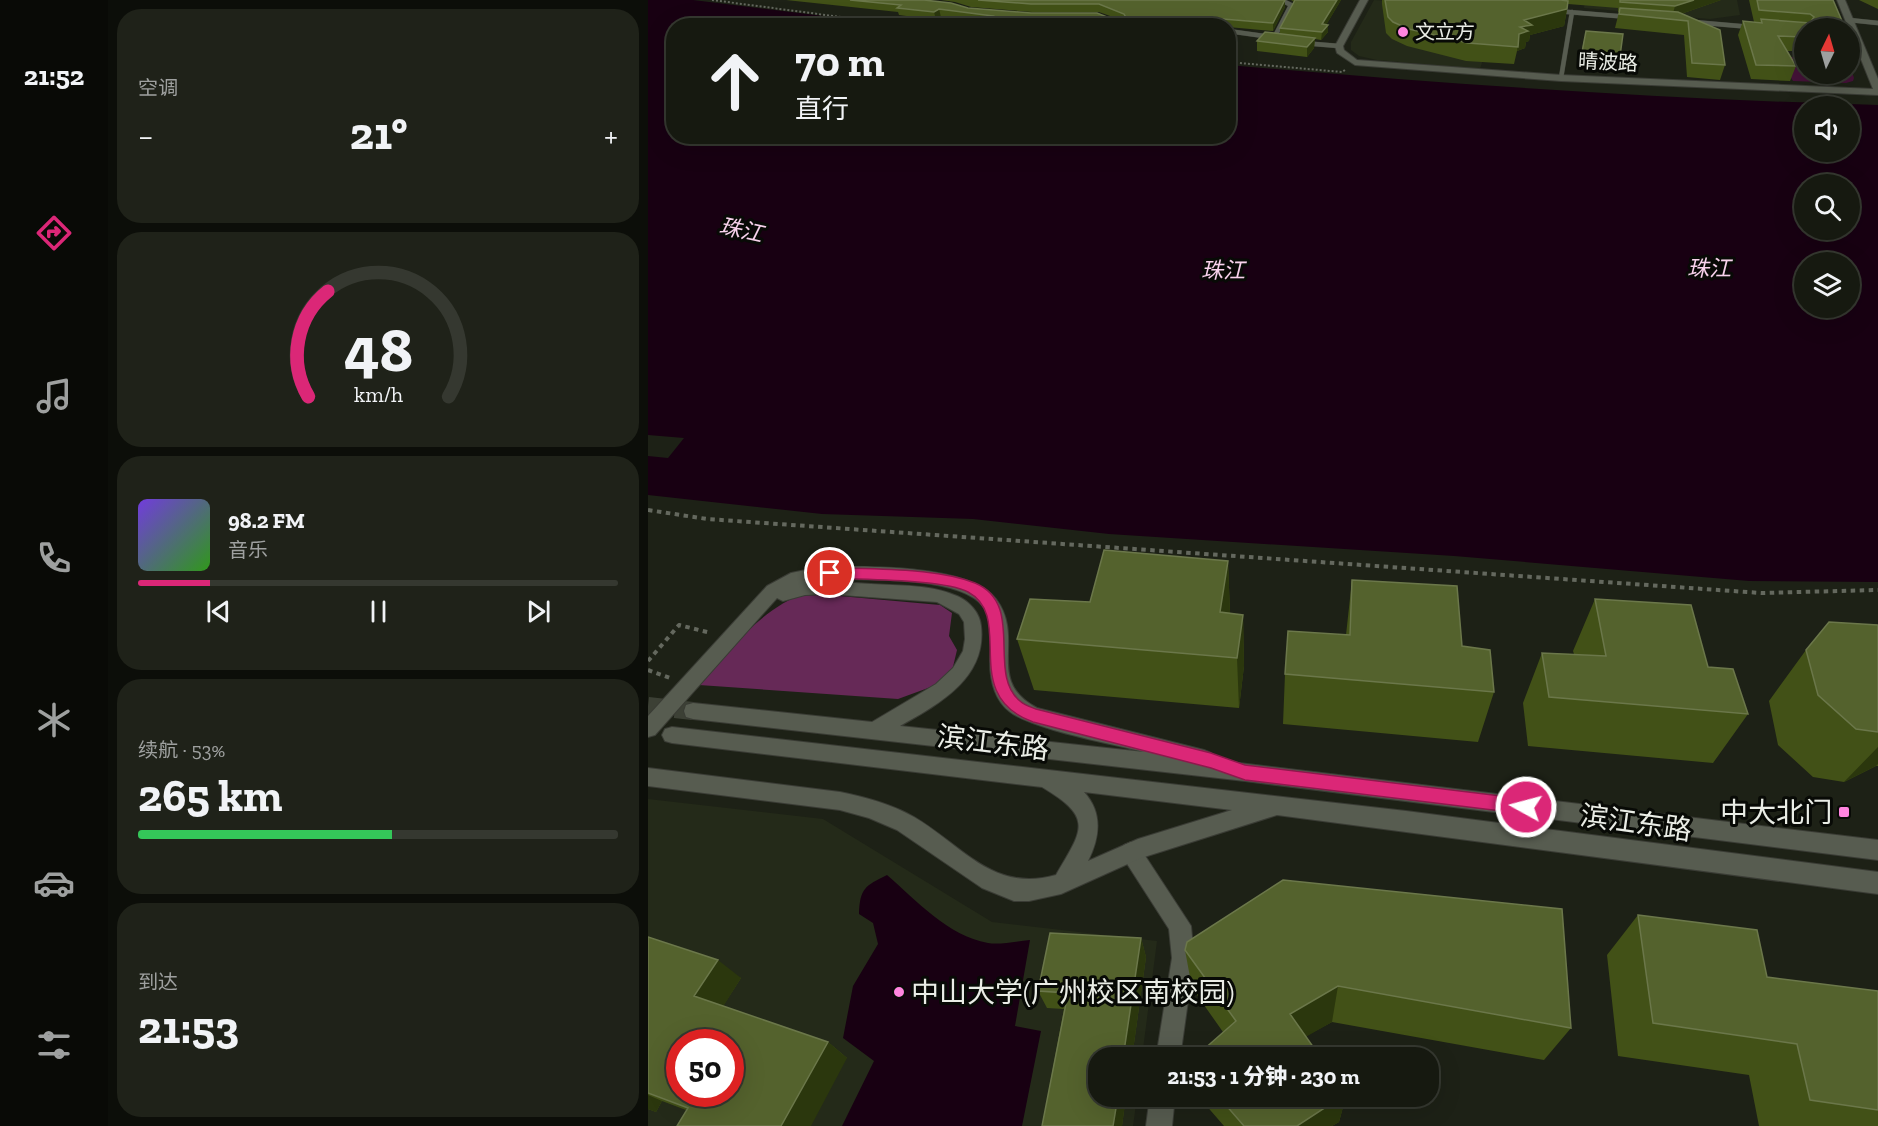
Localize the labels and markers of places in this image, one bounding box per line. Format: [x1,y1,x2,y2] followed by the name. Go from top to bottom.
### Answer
[1415,20,1475,44] place label: 文立方
[1396,25,1410,39] marker: 文立方
[804,547,855,598] pin
[1720,796,1832,829] place label: 中大北门
[1837,805,1851,819] marker: 中大北门
[911,976,1234,1009] place label: 中山大学(广州校区南校园)
[892,985,906,999] marker: 中山大学(广州校区南校园)

